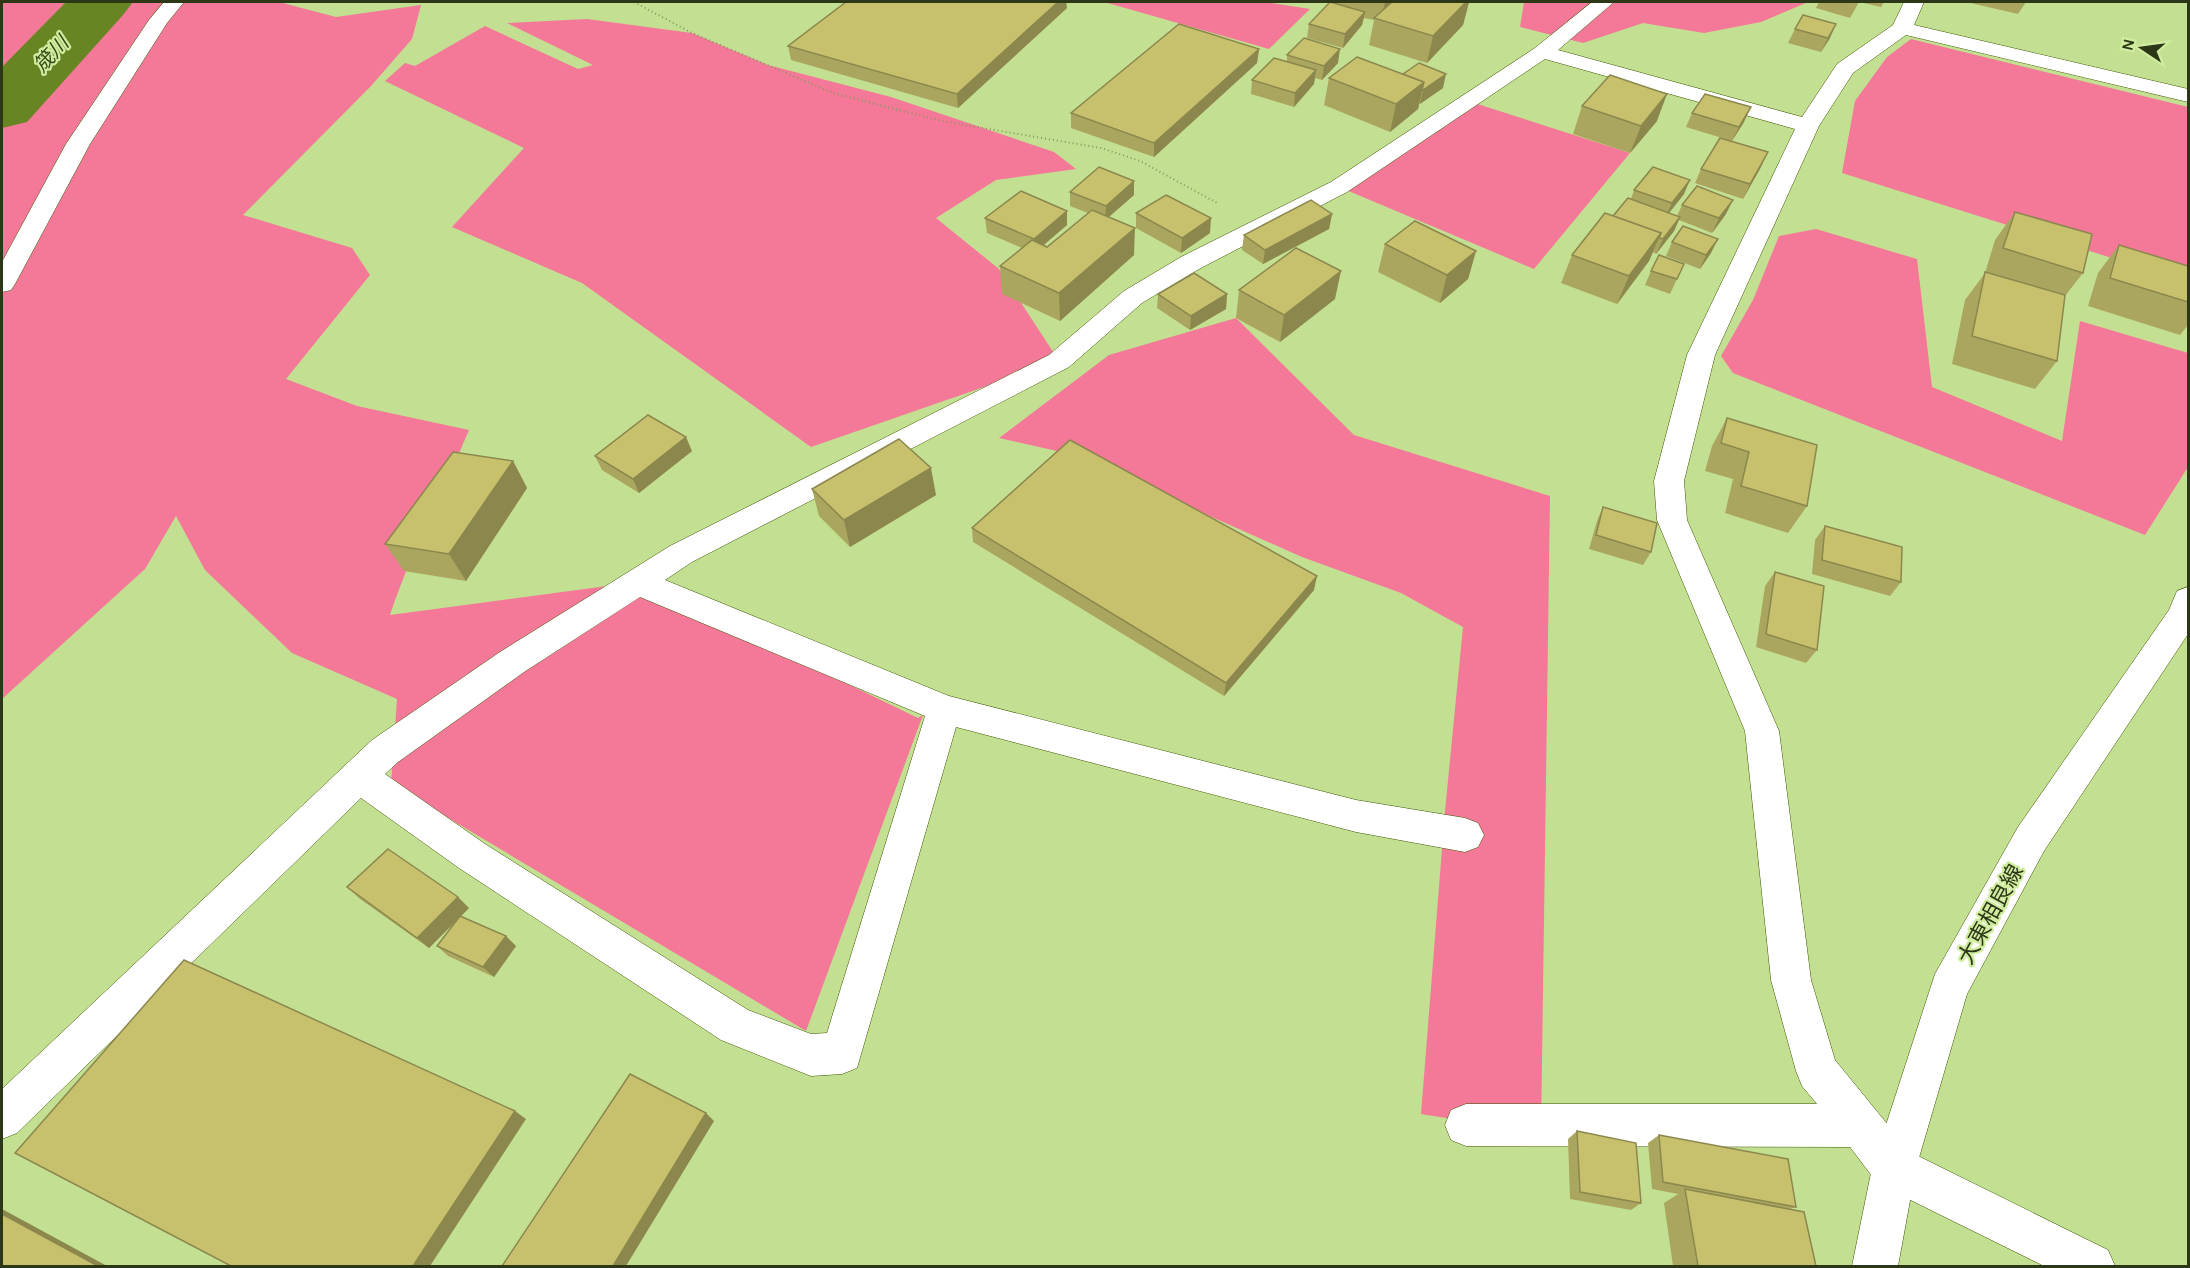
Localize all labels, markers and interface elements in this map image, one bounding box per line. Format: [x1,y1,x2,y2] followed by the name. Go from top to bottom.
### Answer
[2112,18,2172,78] north arrow
[29,30,75,77] water label: 筬川
[2117,37,2138,52] text: N
[1953,860,2029,969] street label: 大東相良線

